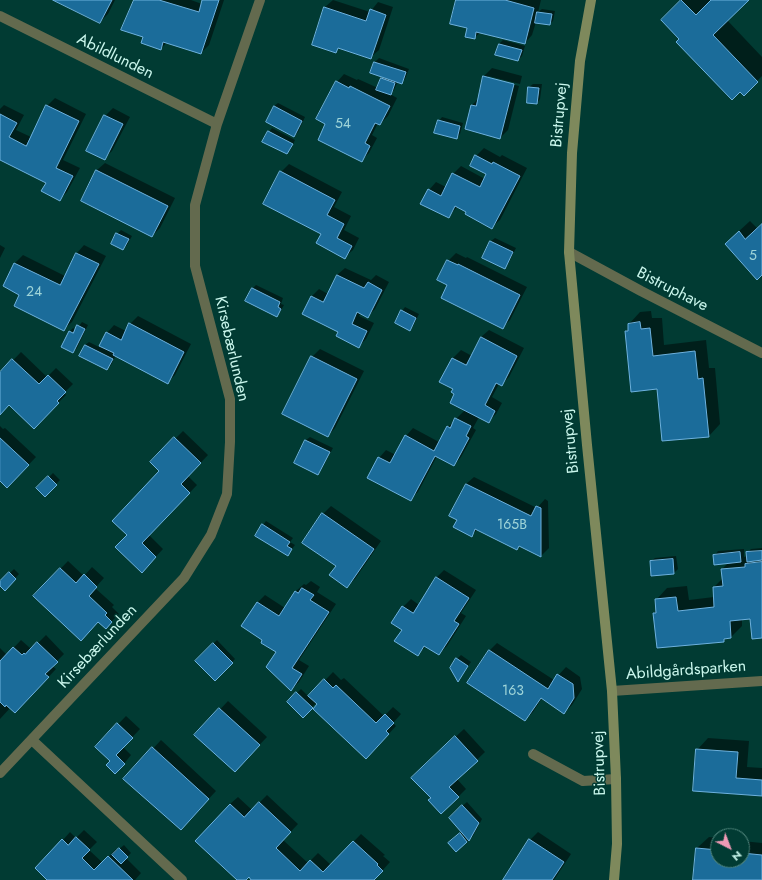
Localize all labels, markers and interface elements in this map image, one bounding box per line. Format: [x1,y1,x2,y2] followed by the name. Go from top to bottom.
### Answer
[74,30,156,84] street label: Abildlunden
[548,82,572,148] street label: Bistrupvej
[335,117,351,133] house number: 54
[749,249,757,265] house number: 5
[633,264,711,316] street label: Bistruphave
[26,285,42,301] house number: 24
[210,295,252,403] street label: Kirsebærlunden
[558,408,584,474] street label: Bistrupvej
[497,518,527,534] house number: 165B
[54,601,142,693] street label: Kirsebærlunden
[625,657,747,685] street label: Abildgårdsparken
[502,684,524,700] house number: 163
[589,730,611,796] street label: Bistrupvej
[710,828,750,868] north arrow
[729,847,746,865] text: N

